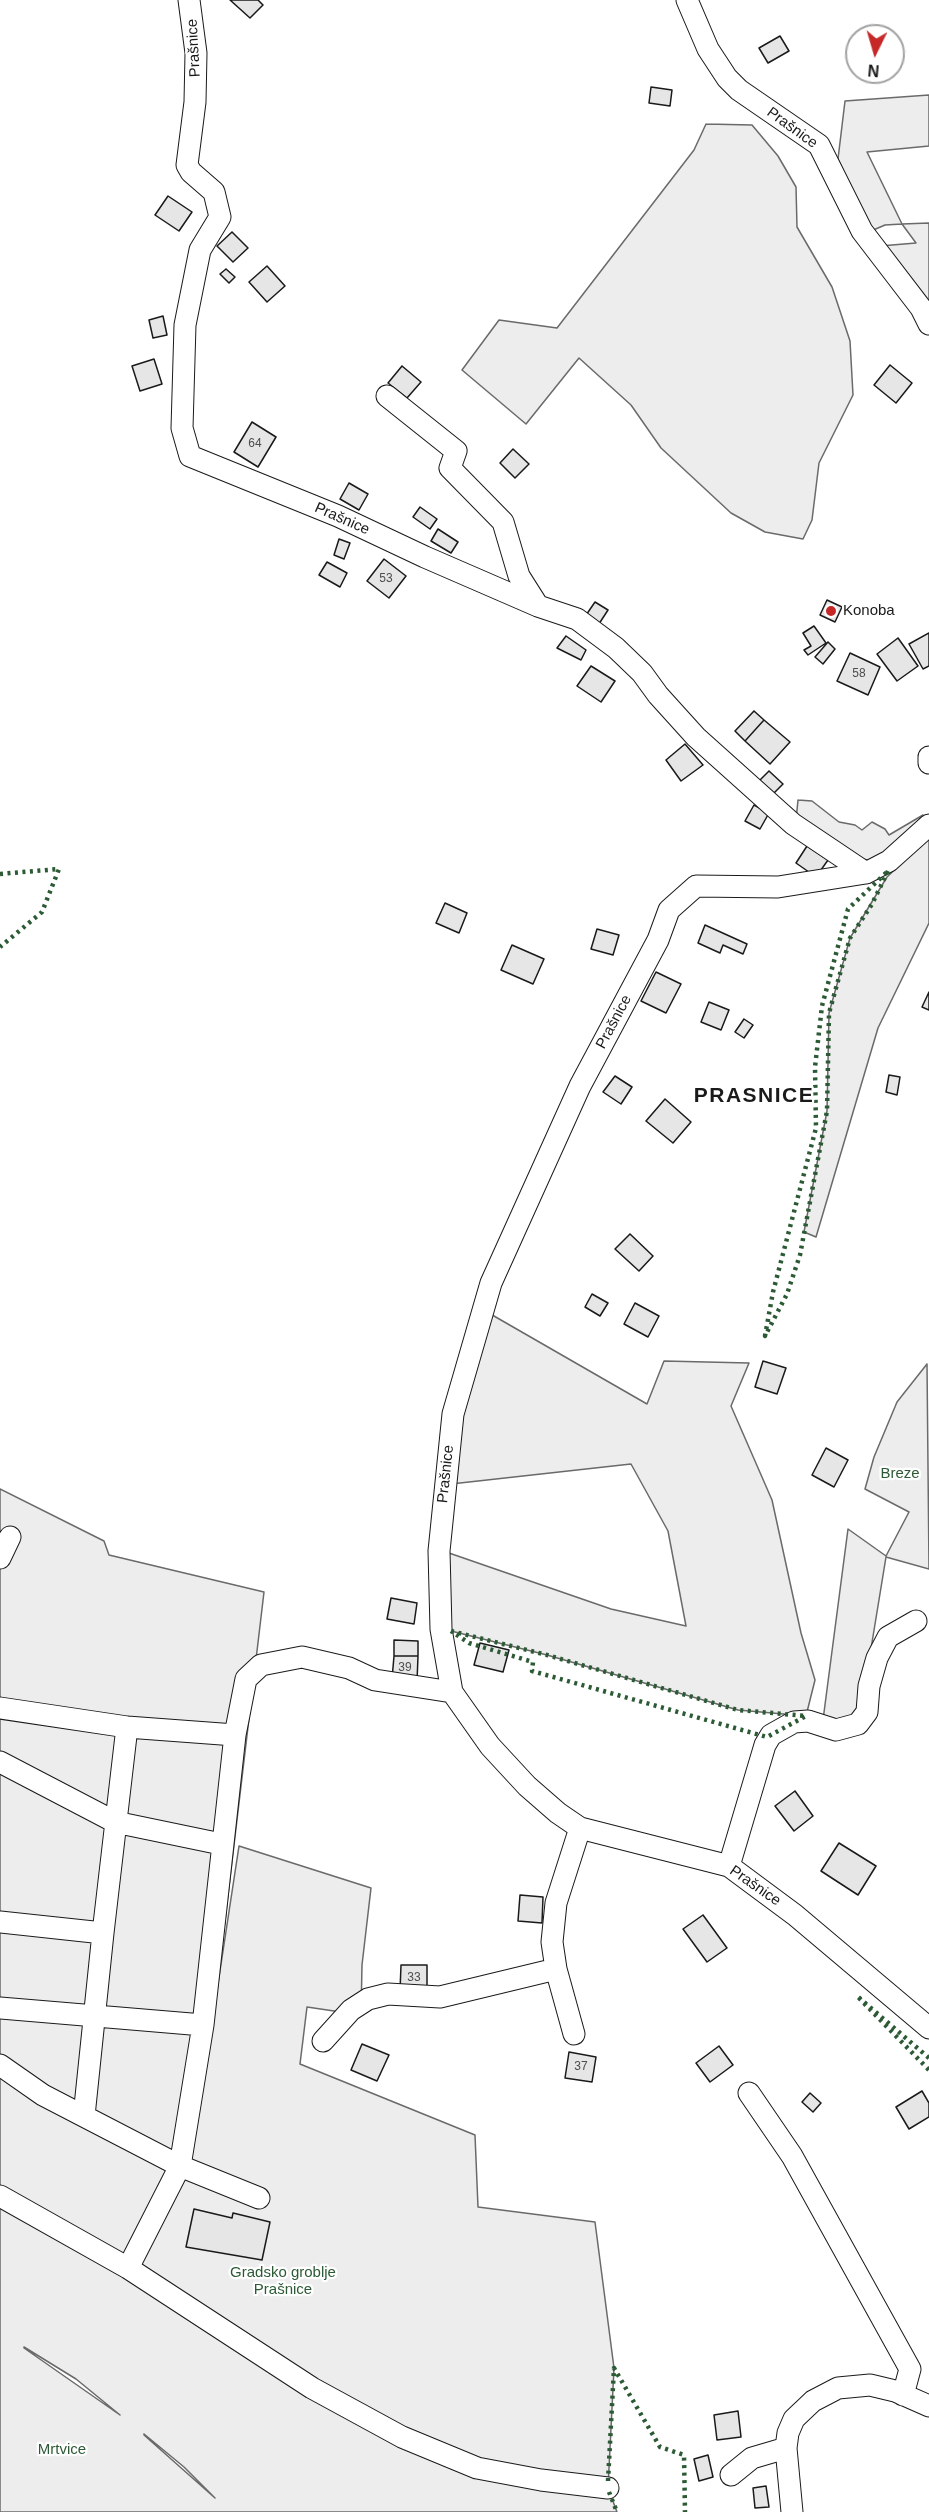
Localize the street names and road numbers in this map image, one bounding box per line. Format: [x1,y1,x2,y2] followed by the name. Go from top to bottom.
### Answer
[183,18,205,78] street label: Prašnice
[763,104,821,152] street label: Prašnice
[312,499,372,539] street label: Prašnice
[592,992,636,1052] street label: Prašnice
[434,1444,458,1504] street label: Prašnice
[726,1862,784,1910] street label: Prašnice

